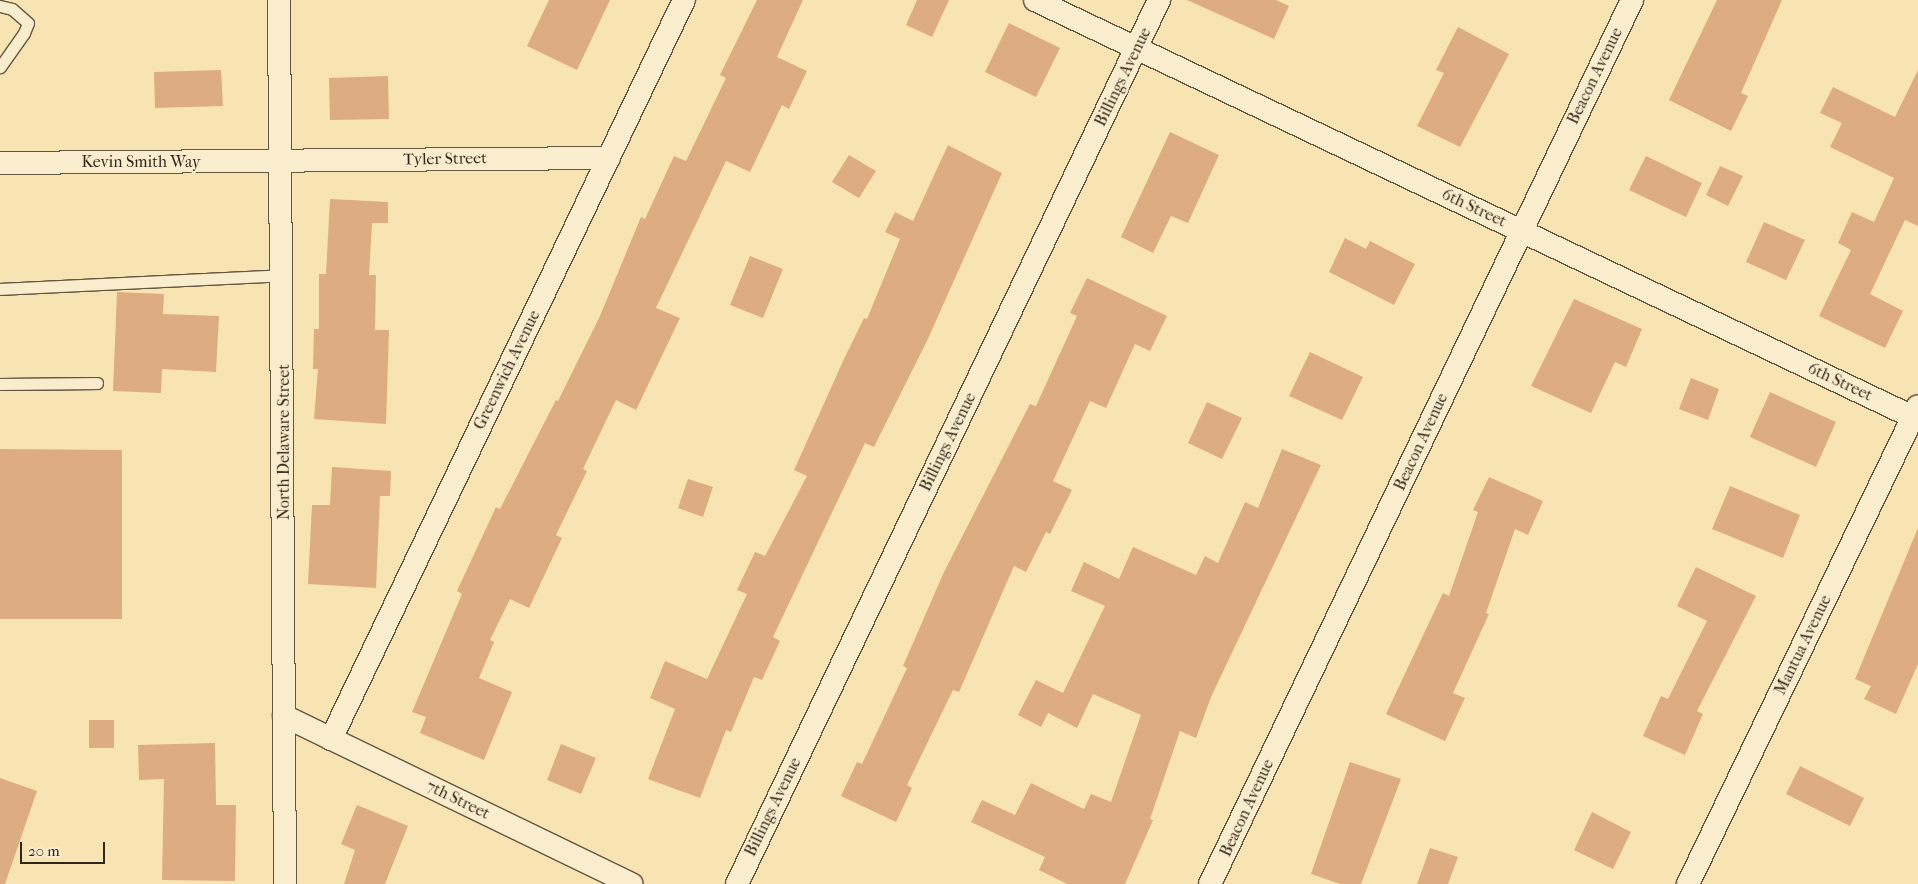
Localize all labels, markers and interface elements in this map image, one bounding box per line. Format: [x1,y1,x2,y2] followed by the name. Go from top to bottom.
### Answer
[1091,24,1155,130] street label: Billings Avenue
[1563,25,1627,127] street label: Beacon Avenue
[403,149,487,169] street label: Tyler Street
[81,152,201,172] street label: Kevin Smith Way
[1439,185,1509,231] street label: 6th Street
[470,307,544,433] street label: Greenwich Avenue
[1805,359,1875,405] street label: 6th Street
[274,364,294,520] street label: North Delaware Street
[916,389,980,495] street label: Billings Avenue
[1390,390,1452,494] street label: Beacon Avenue
[1771,592,1835,698] street label: Mantua Avenue
[741,754,805,860] street label: Billings Avenue
[1216,756,1278,860] street label: Beacon Avenue
[423,776,493,824] street label: 7th Street
[22,832,108,864] scale bar
[28,842,60,860] text: 20 m

